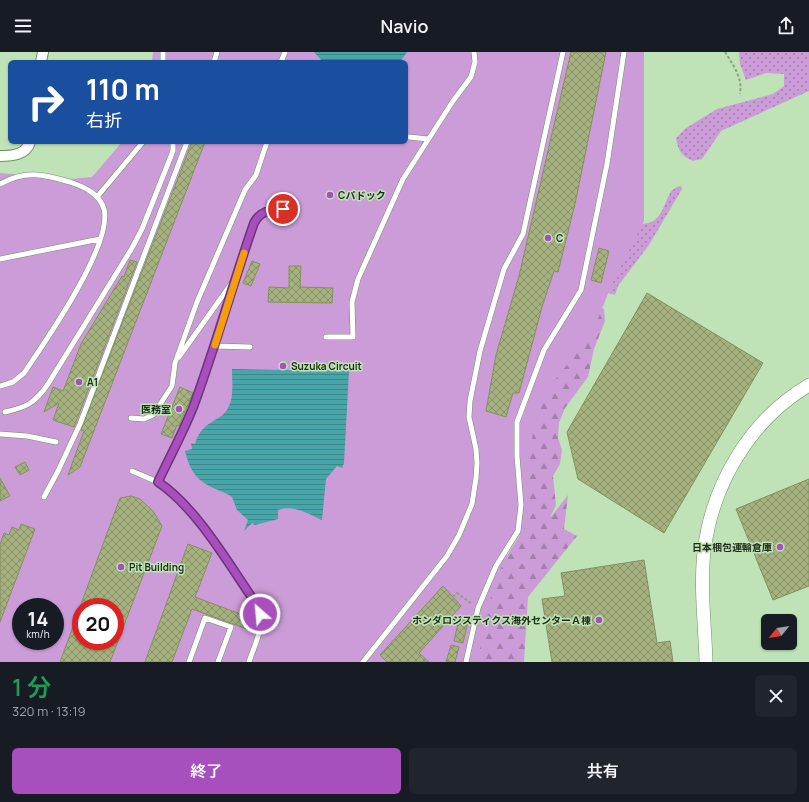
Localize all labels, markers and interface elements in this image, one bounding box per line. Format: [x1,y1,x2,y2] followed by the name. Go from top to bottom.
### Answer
[380,14,429,38] text: Navio
[12,15,34,37] icon: menu
[775,15,797,37] icon: share
[86,70,160,108] text: 110 m
[20,76,72,128] icon: right
[86,108,122,132] text: 右折
[338,188,386,202] place label: Cパドック
[325,190,335,200] marker: Cパドック
[266,192,300,226] pin
[272,198,294,220] icon: arrive
[556,231,563,245] place label: C
[543,233,553,243] marker: C
[291,359,362,373] place label: Suzuka Circuit
[278,361,288,371] marker: Suzuka Circuit
[87,375,98,389] place label: A1
[74,377,84,387] marker: A1
[141,402,171,416] place label: 医務室
[174,404,184,414] marker: 医務室
[692,540,772,554] place label: 日本梱包運輸倉庫
[775,542,785,552] marker: 日本梱包運輸倉庫
[129,560,184,574] place label: Pit Building
[116,562,126,572] marker: Pit Building
[239,593,281,635] position arrow
[72,598,124,650] speed limit sign: 20
[28,605,48,632] text: 14
[412,613,591,627] place label: ホンダロジスティクス海外センターＡ棟
[761,614,797,650] north arrow
[761,614,797,650] map controls
[594,615,604,625] marker: ホンダロジスティクス海外センターＡ棟
[26,627,50,641] text: km/h
[12,670,51,703] text: 1 分
[755,675,797,717] button: close
[12,702,86,720] text: 320 m · 13:19
[12,748,401,794] button: 終了
[409,748,797,794] button: 共有

